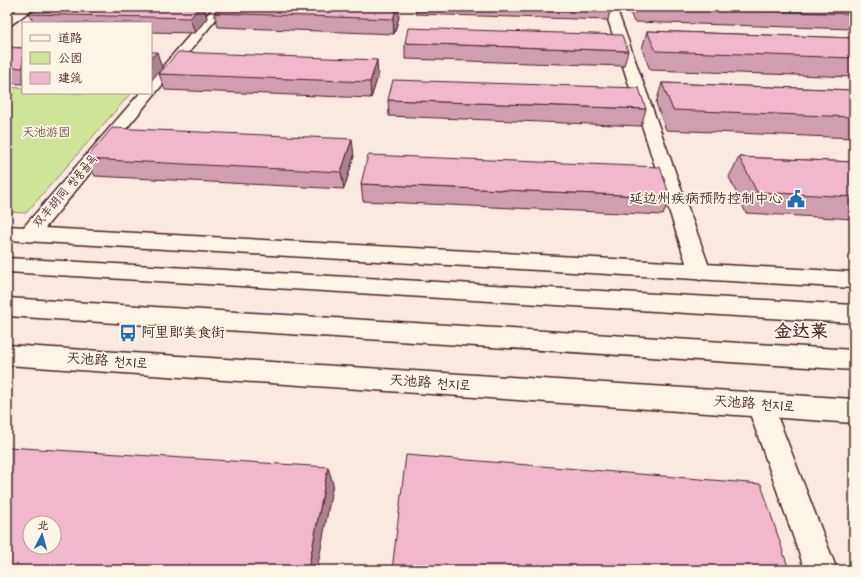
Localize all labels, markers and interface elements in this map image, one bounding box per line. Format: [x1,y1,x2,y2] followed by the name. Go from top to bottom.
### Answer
[22,22,152,94] legend
[58,30,82,47] text: 道路
[58,50,82,67] text: 公园
[58,70,82,87] text: 建筑
[22,124,70,141] park label: 天池游园
[29,151,101,231] street label: 双丰胡同 쌍풍골목
[629,189,783,209] place label: 延边州疾病预防控制中心
[786,189,806,209] public building icon: 延边州疾病预防控制中心
[774,319,828,344] district label: 金达莱
[118,323,138,343] bus stop icon: 阿里郎美食街
[141,323,225,343] place label: 阿里郎美食街
[66,348,148,374] street label: 天池路 천지로
[389,370,471,396] street label: 天池路 천지로
[713,391,795,417] street label: 天池路 천지로
[22,515,62,555] north arrow
[37,518,49,534] text: 北

